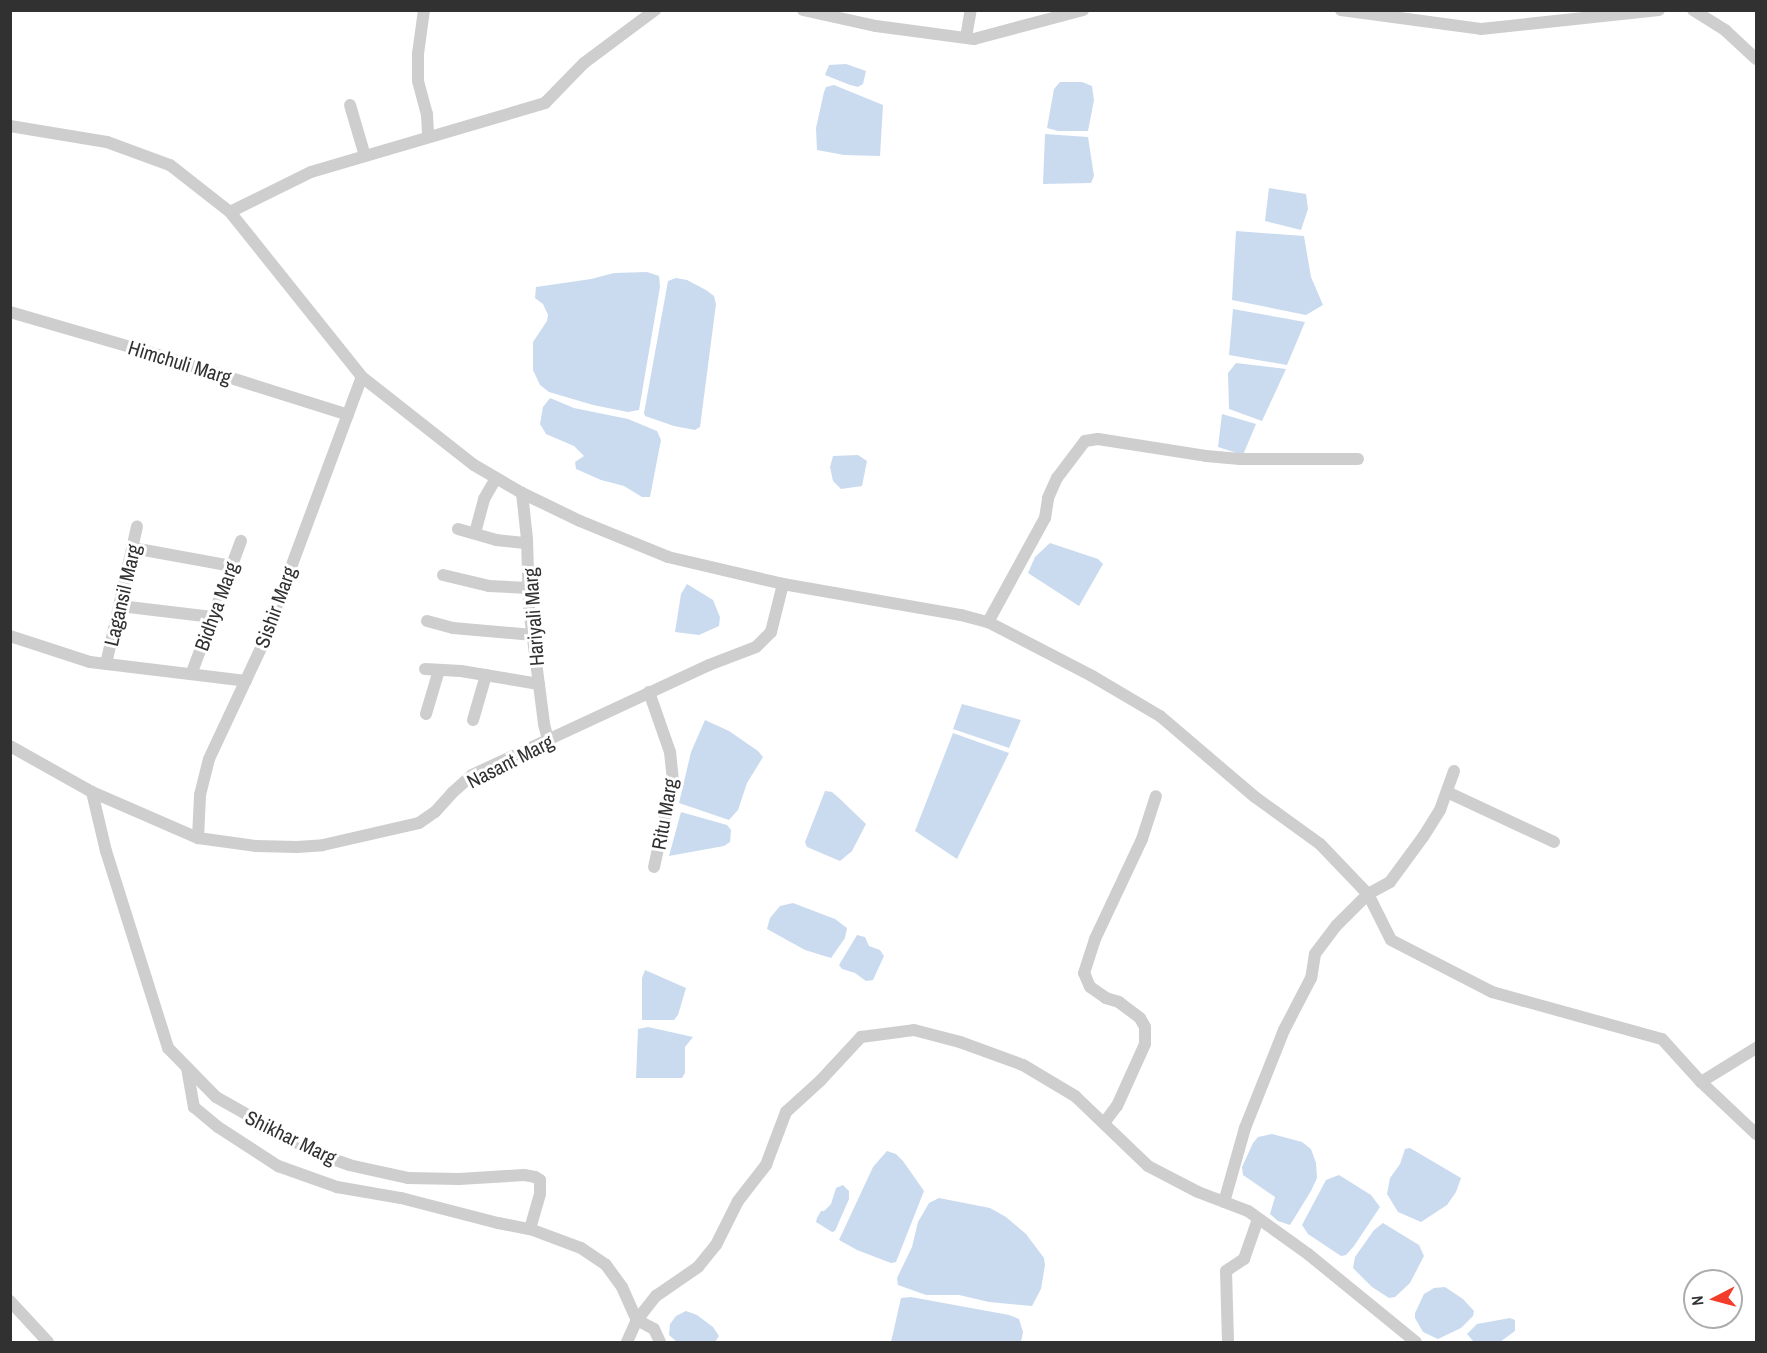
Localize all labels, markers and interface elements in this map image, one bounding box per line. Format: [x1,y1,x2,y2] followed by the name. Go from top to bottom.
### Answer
[126,335,234,389] street label: Himchuli Marg
[99,542,145,648] street label: Lagansil Marg
[189,558,243,654] street label: Bidhya Marg
[249,563,301,651] street label: Sishir Marg
[518,567,548,667] street label: Hariyali Marg
[463,729,557,793] street label: Nasant Marg
[646,776,682,852] street label: Ritu Marg
[242,1105,340,1169] street label: Shikhar Marg
[1683,1269,1743,1329] north arrow
[1686,1295,1709,1307] text: N

